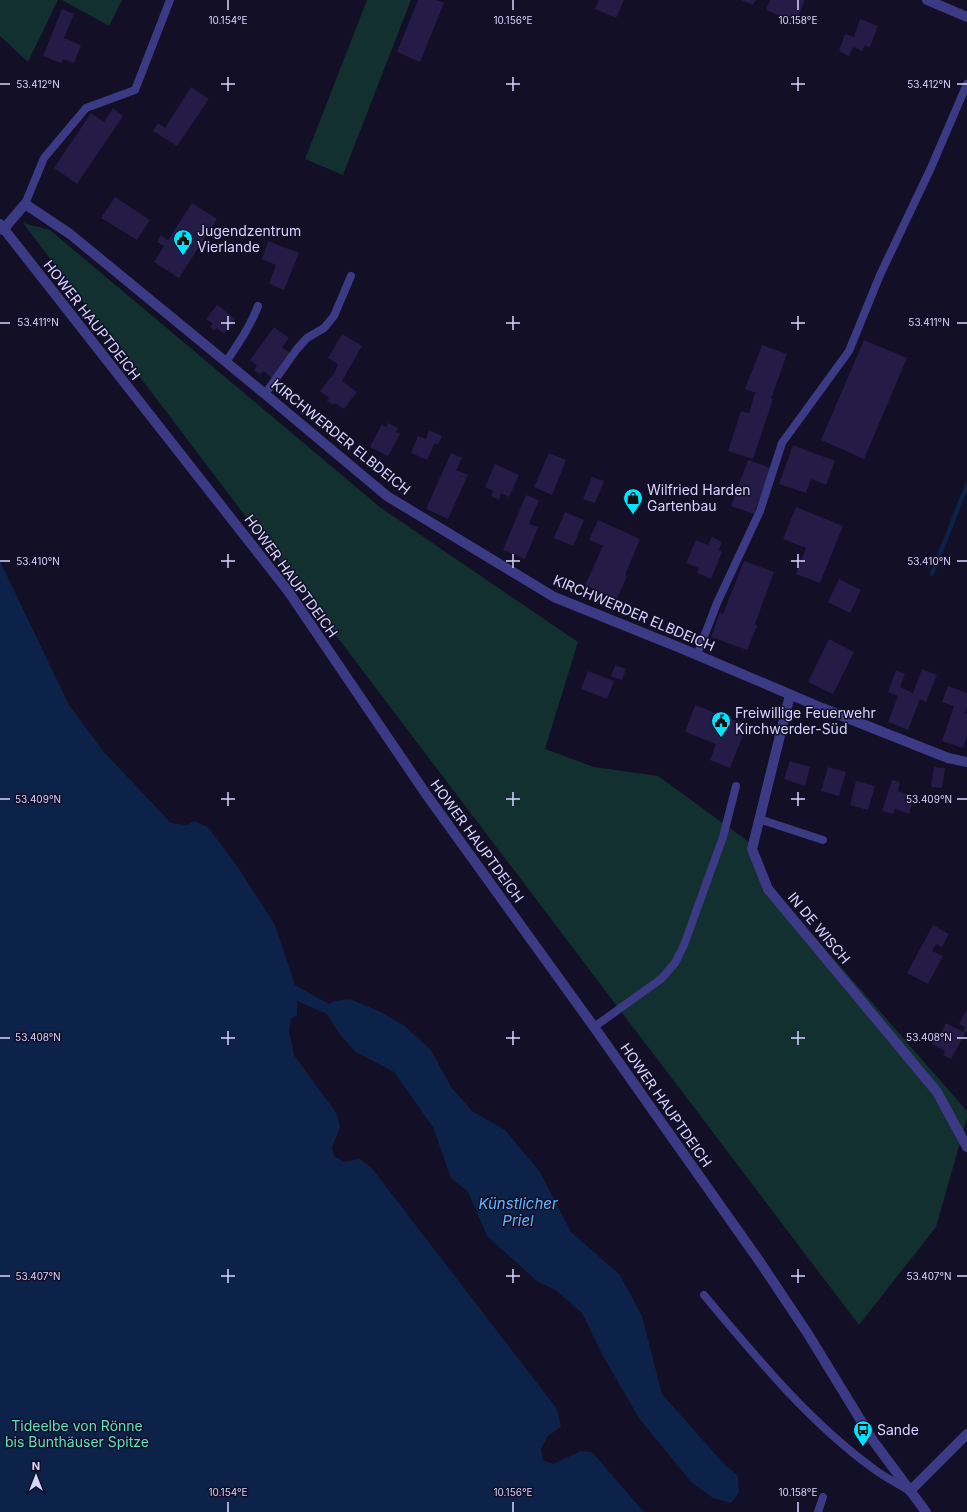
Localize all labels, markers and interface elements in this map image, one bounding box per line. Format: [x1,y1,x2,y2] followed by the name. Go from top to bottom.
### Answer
[208,14,248,26] text: 10.154°E
[493,14,533,26] text: 10.156°E
[779,14,817,26] text: 10.158°E
[16,78,60,90] text: 53.412°N
[907,78,951,90] text: 53.412°N
[197,222,301,255] place label: Jugendzentrum Vierlande
[172,228,194,256] public building icon: Jugendzentrum Vierlande
[40,256,144,383] street label: HOWER HAUPTDEICH
[17,316,59,328] text: 53.411°N
[908,316,950,328] text: 53.411°N
[268,375,414,498] street label: KIRCHWERDER ELBDEICH
[647,481,751,514] place label: Wilfried Harden Gartenbau
[622,487,644,515] shop icon: Wilfried Harden Gartenbau
[241,511,342,640] street label: HOWER HAUPTDEICH
[16,555,60,567] text: 53.410°N
[907,555,951,567] text: 53.410°N
[551,571,718,654] street label: KIRCHWERDER ELBDEICH
[735,704,876,737] place label: Freiwillige Feuerwehr Kirchwerder-Süd
[710,710,732,738] public building icon: Freiwillige Feuerwehr Kirchwerder-Süd
[427,776,528,905] street label: HOWER HAUPTDEICH
[15,793,61,805] text: 53.409°N
[906,793,952,805] text: 53.409°N
[785,889,854,967] street label: IN DE WISCH
[15,1031,61,1043] text: 53.408°N
[906,1031,952,1043] text: 53.408°N
[617,1039,716,1170] street label: HOWER HAUPTDEICH
[478,1194,558,1230] water label: Künstlicher Priel
[15,1270,61,1282] text: 53.407°N
[906,1270,952,1282] text: 53.407°N
[5,1417,149,1450] park label: Tideelbe von Rönne bis Bunthäuser Spitze
[852,1419,874,1447] bus stop icon: Sande
[877,1421,919,1438] place label: Sande
[16,1456,56,1496] north arrow
[32,1459,40,1473] text: N
[208,1486,248,1498] text: 10.154°E
[493,1486,533,1498] text: 10.156°E
[779,1486,817,1498] text: 10.158°E

